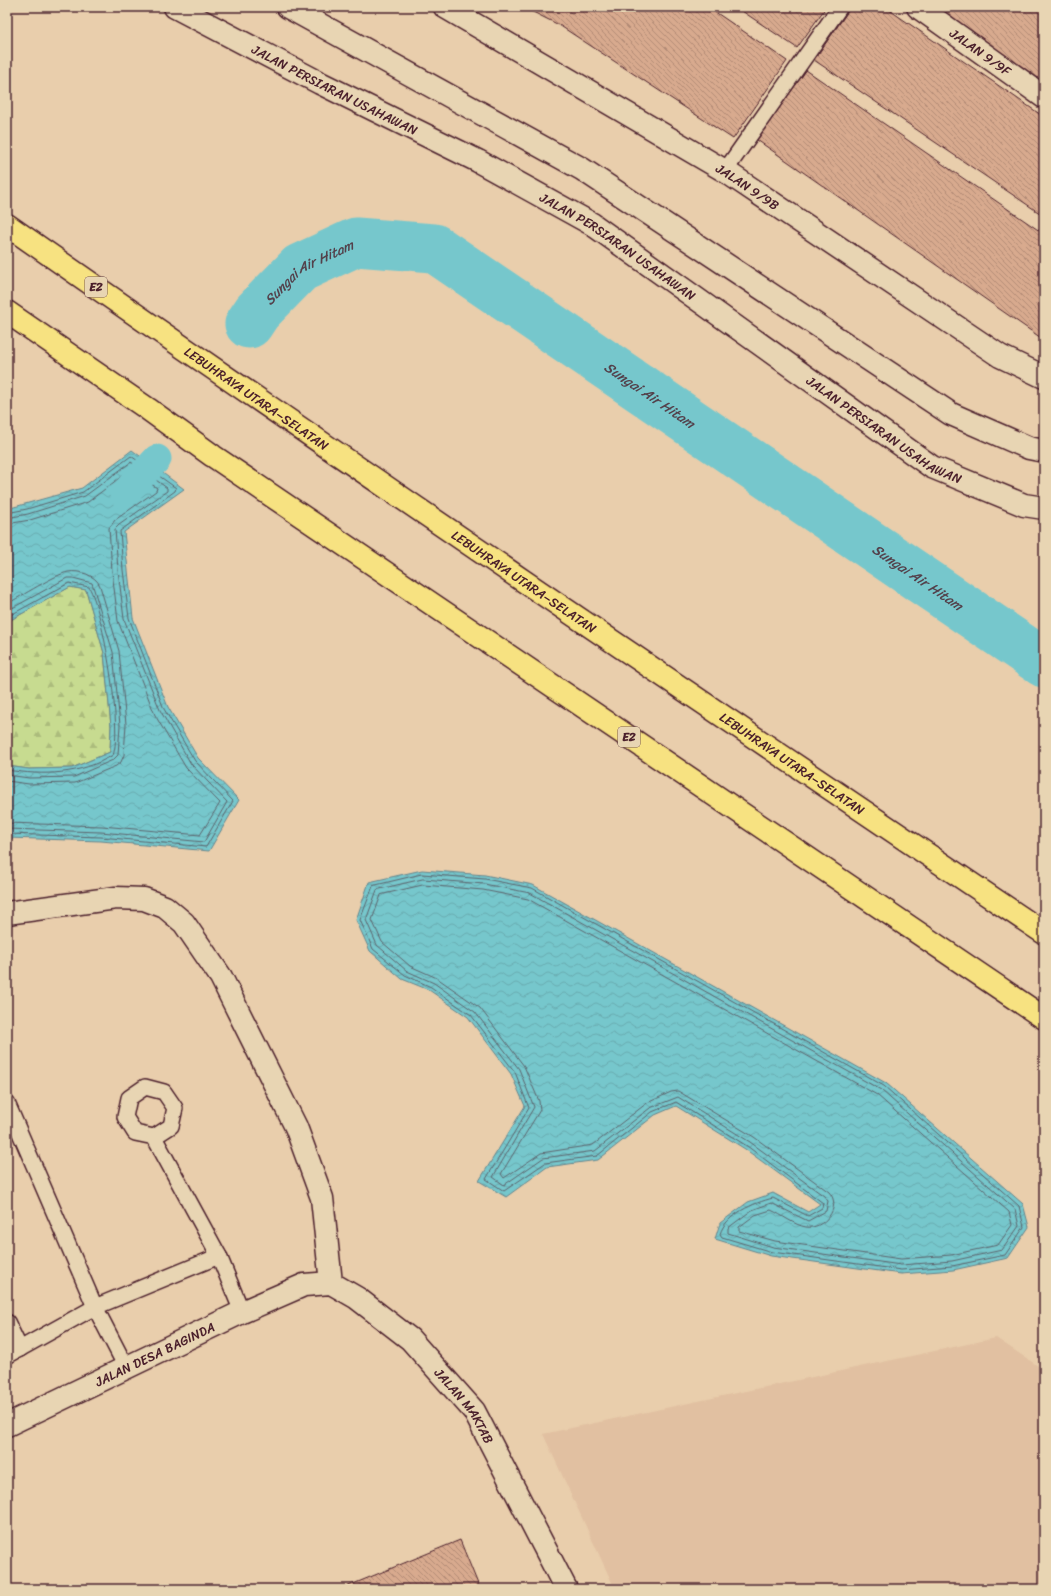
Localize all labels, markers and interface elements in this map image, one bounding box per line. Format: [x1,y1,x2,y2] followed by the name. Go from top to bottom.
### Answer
[944,21,1017,82] street label: JALAN 9/9F
[247,37,422,141] street label: JALAN PERSIARAN USAHAWAN
[711,156,784,216] street label: JALAN 9/9B
[535,185,701,306] street label: JALAN PERSIARAN USAHAWAN
[258,232,359,311] water label: Sungai Air Hitam
[85,277,107,297] road number: E2
[180,340,334,456] street label: LEBUHRAYA UTARA–SELATAN
[599,355,702,436] water label: Sungai Air Hitam
[801,369,966,490] street label: JALAN PERSIARAN USAHAWAN
[447,524,601,639] street label: LEBUHRAYA UTARA–SELATAN
[867,537,969,618] water label: Sungai Air Hitam
[715,706,870,821] street label: LEBUHRAYA UTARA–SELATAN
[618,727,640,747] road number: E2
[90,1315,219,1393] street label: JALAN DESA BAGINDA
[428,1362,500,1448] street label: JALAN MAKTAB

